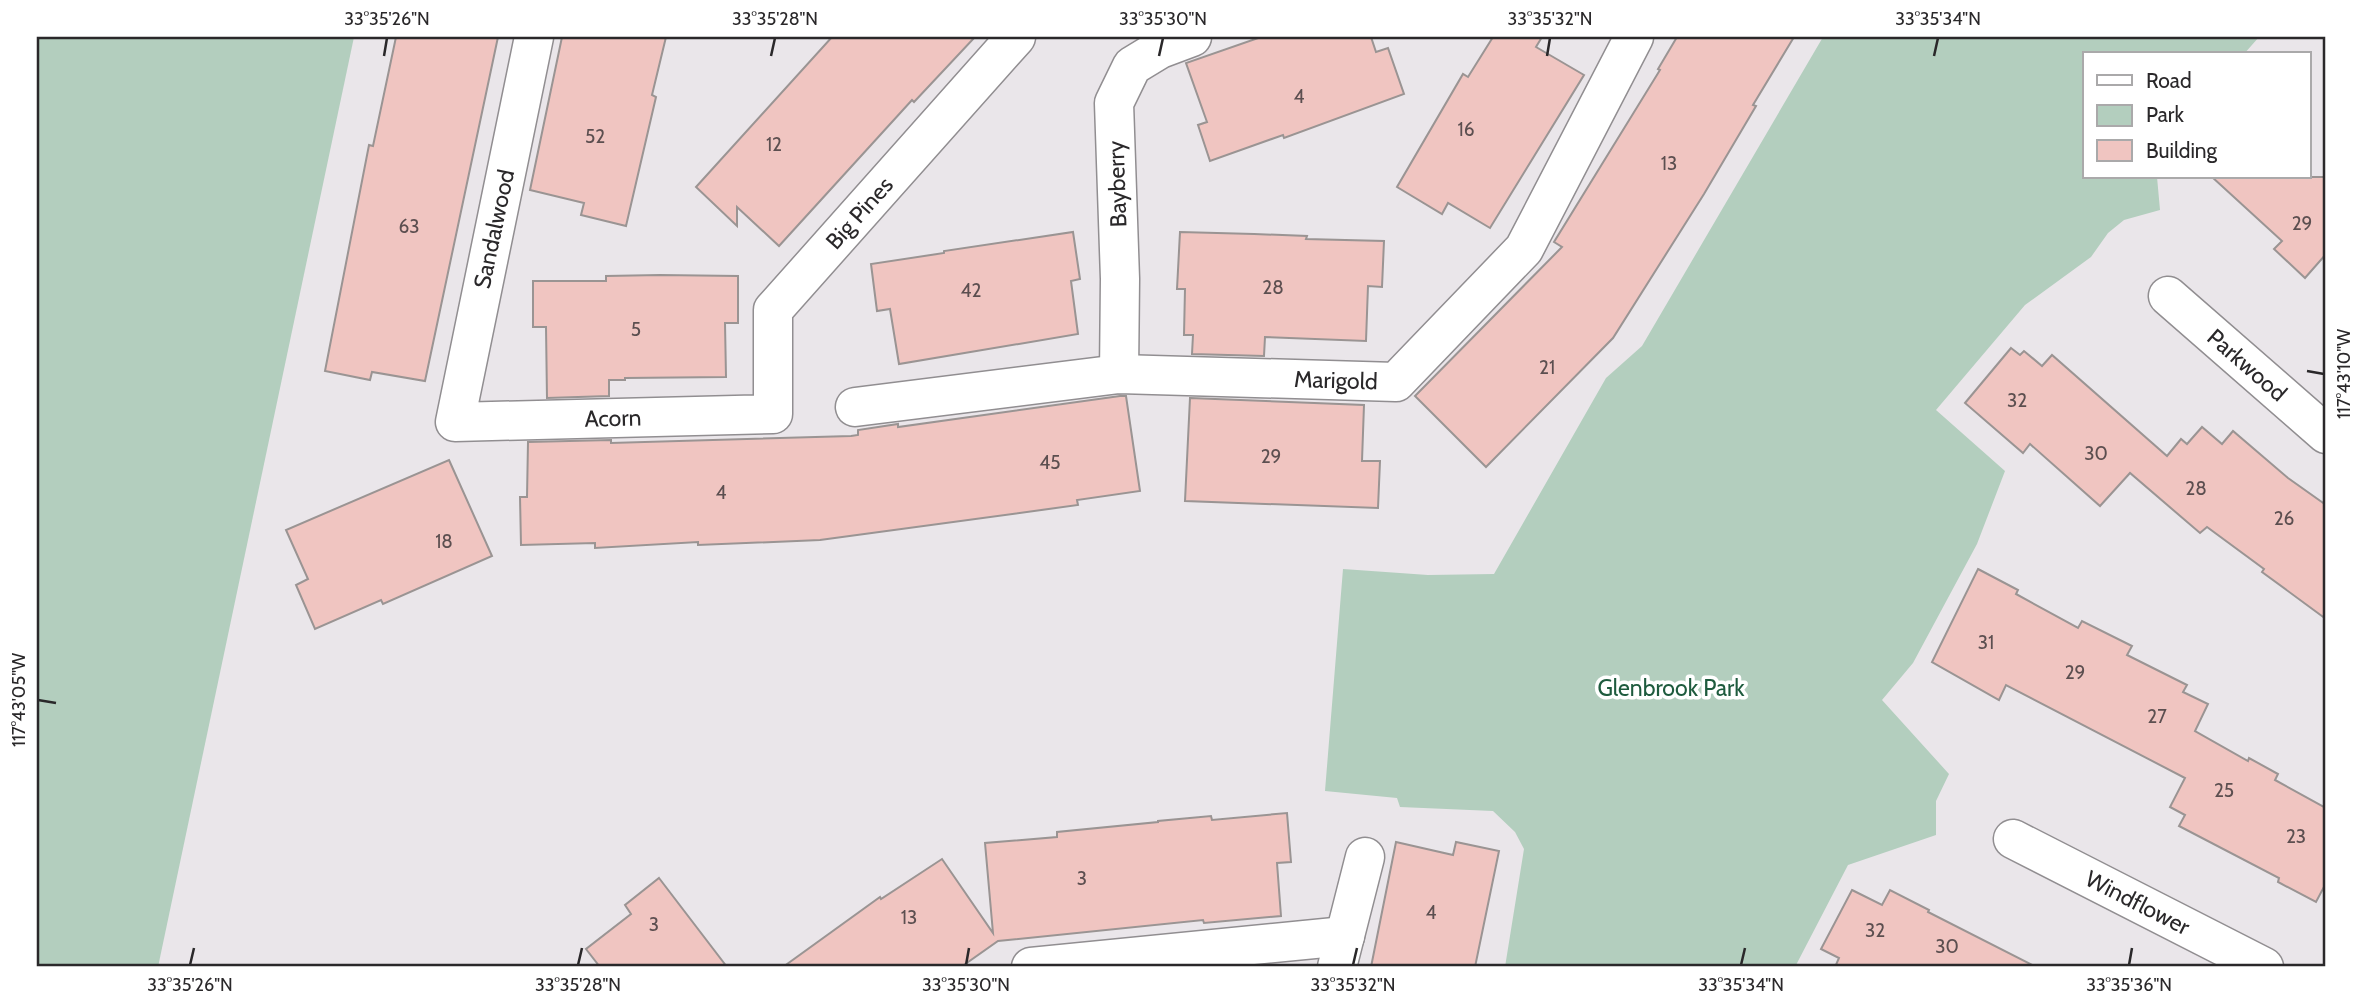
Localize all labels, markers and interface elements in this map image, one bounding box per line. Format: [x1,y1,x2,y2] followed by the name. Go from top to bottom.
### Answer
[344,8,430,30] text: 33°35'26"N
[732,8,818,30] text: 33°35'28"N
[1119,8,1207,30] text: 33°35'30"N
[1508,8,1592,30] text: 33°35'32"N
[1895,8,1981,30] text: 33°35'34"N
[2083,52,2310,178] legend
[2146,68,2192,93] text: Road
[1294,85,1305,108] house number: 4
[2146,102,2184,127] text: Park
[1458,118,1475,141] house number: 16
[585,125,605,148] house number: 52
[766,133,782,156] house number: 12
[2146,138,2218,163] text: Building
[1101,140,1133,228] street label: Bayberry
[1661,152,1677,175] house number: 13
[468,167,520,291] street label: Sandalwood
[820,171,899,255] street label: Big Pines
[2292,212,2312,235] house number: 29
[398,215,420,238] house number: 63
[1262,276,1284,299] house number: 28
[961,279,981,302] house number: 42
[631,318,641,341] house number: 5
[2202,323,2292,407] street label: Parkwood
[2333,329,2355,419] text: 117°43'10"W
[1539,356,1555,379] house number: 21
[1293,365,1378,395] street label: Marigold
[2007,389,2027,412] house number: 32
[584,403,642,433] street label: Acorn
[2084,442,2108,465] house number: 30
[1261,445,1281,468] house number: 29
[1039,451,1061,474] house number: 45
[2185,477,2207,500] house number: 28
[716,481,727,504] house number: 4
[2274,507,2294,530] house number: 26
[435,530,453,553] house number: 18
[1978,631,1994,654] house number: 31
[8,653,30,747] text: 117°43'05"W
[2065,661,2085,684] house number: 29
[1597,674,1745,702] park label: Glenbrook Park
[2147,705,2167,728] house number: 27
[2214,779,2234,802] house number: 25
[2286,825,2306,848] house number: 23
[2081,864,2195,941] street label: Windflower
[1077,867,1087,890] house number: 3
[1426,901,1437,924] house number: 4
[901,906,917,929] house number: 13
[649,913,659,936] house number: 3
[1865,919,1885,942] house number: 32
[1935,935,1959,958] house number: 30
[147,974,233,996] text: 33°35'26"N
[535,974,621,996] text: 33°35'28"N
[922,974,1010,996] text: 33°35'30"N
[1311,974,1395,996] text: 33°35'32"N
[1698,974,1784,996] text: 33°35'34"N
[2086,974,2172,996] text: 33°35'36"N

